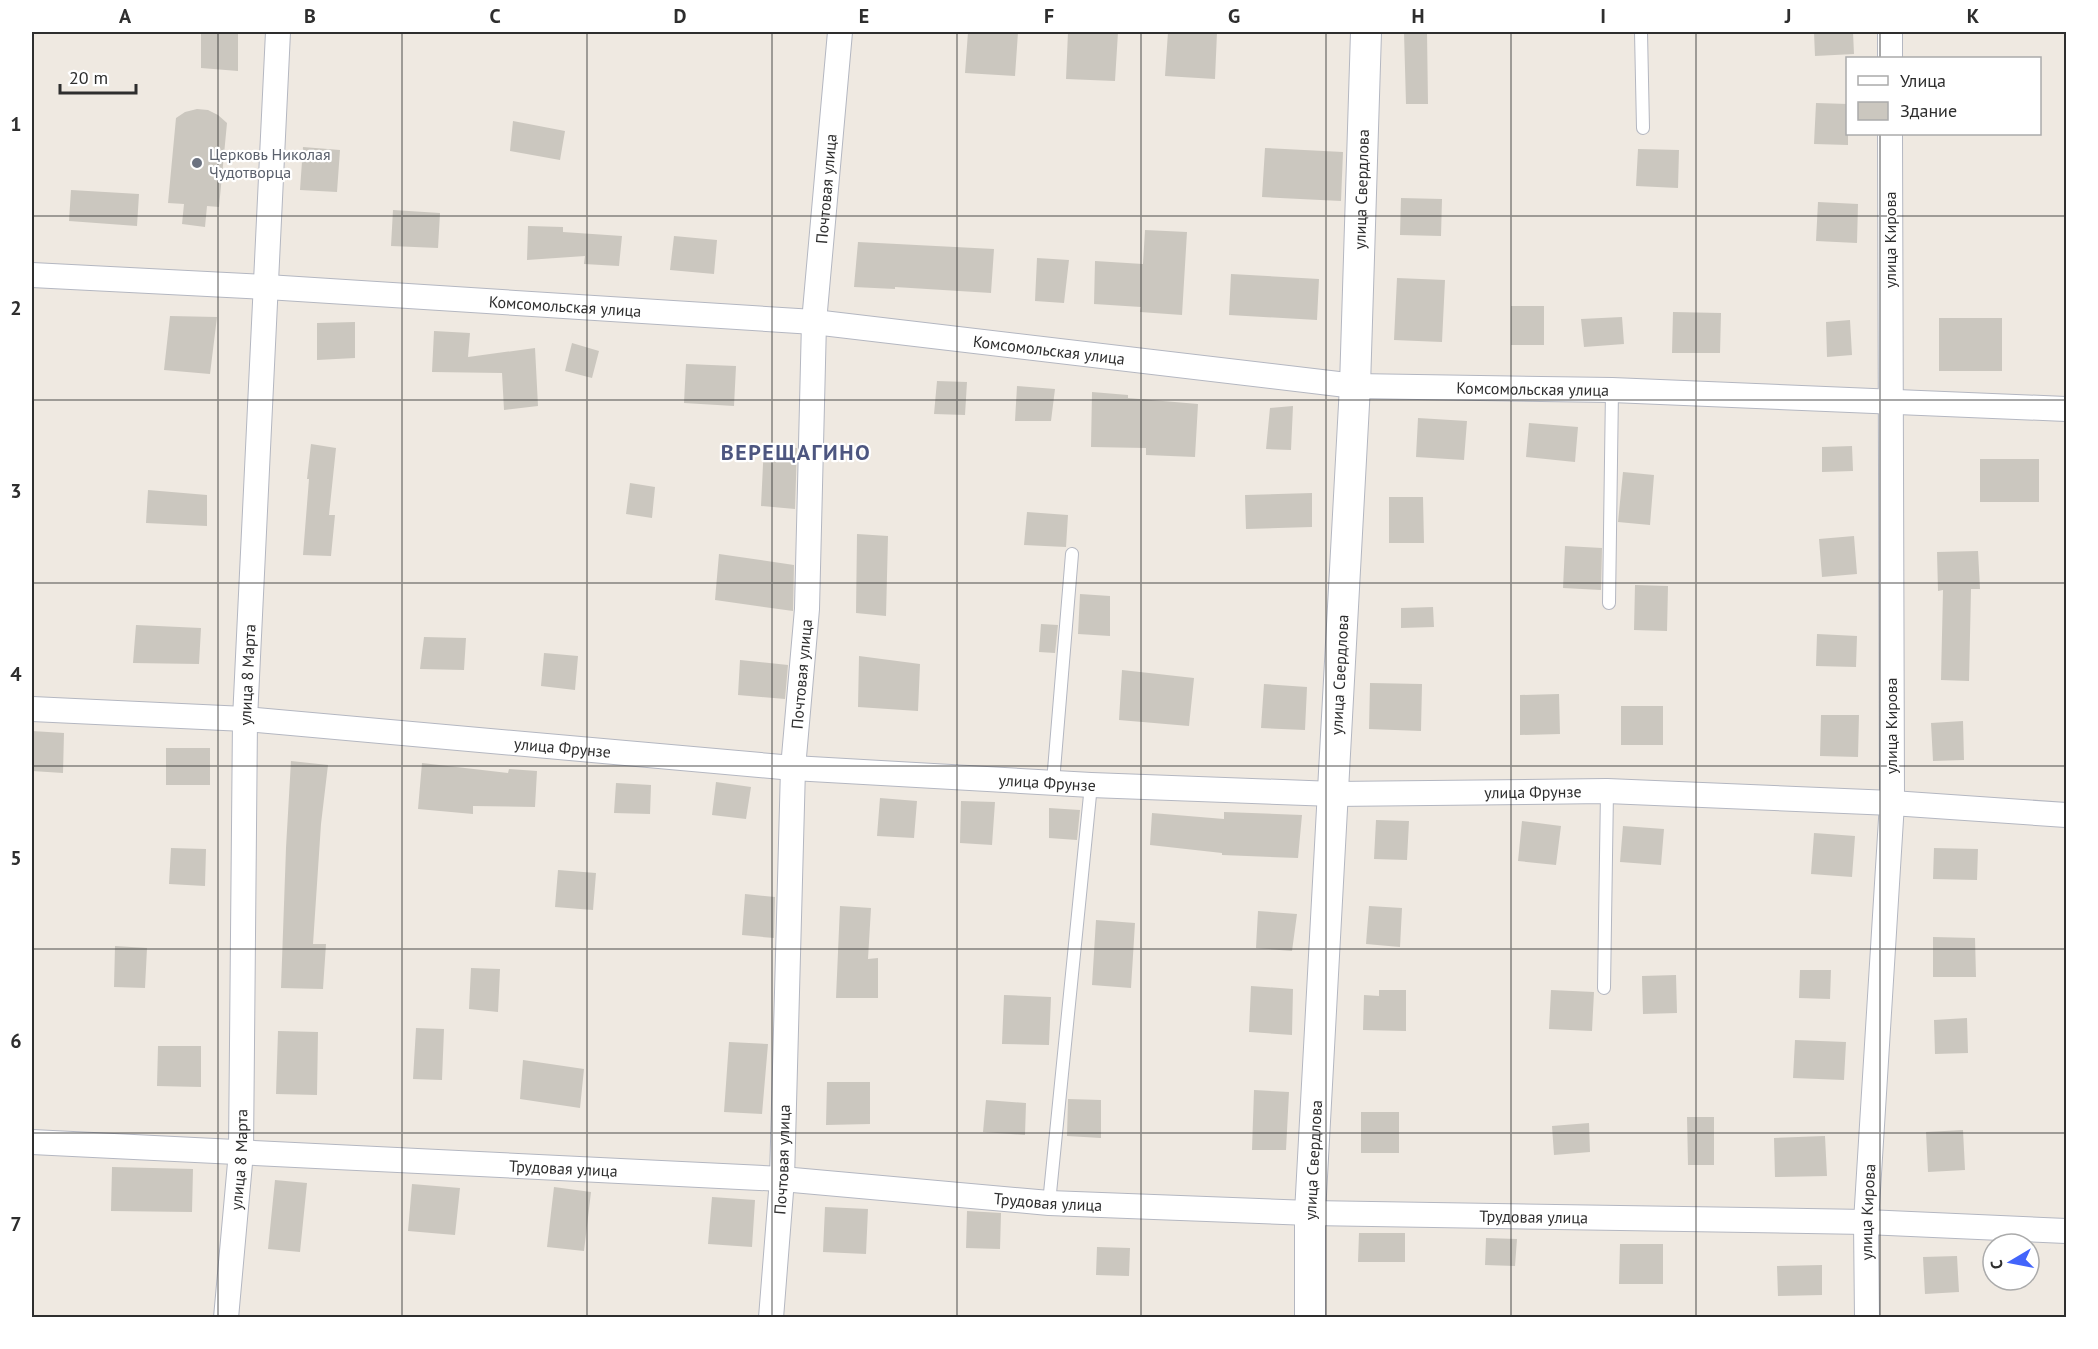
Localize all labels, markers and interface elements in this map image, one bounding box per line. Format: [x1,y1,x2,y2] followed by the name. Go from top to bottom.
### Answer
[119,3,132,29] text: A
[304,3,316,29] text: B
[489,3,501,29] text: C
[674,3,687,29] text: D
[859,3,869,29] text: E
[1044,3,1054,29] text: F
[1228,3,1240,29] text: G
[1411,3,1425,29] text: H
[1600,3,1606,29] text: I
[1784,3,1791,29] text: J
[1967,3,1980,29] text: K
[60,57,136,95] scale bar
[1846,57,2041,135] legend
[69,66,108,89] text: 20 m
[1900,69,1946,92] text: Улица
[1900,99,1957,122] text: Здание
[10,111,22,137] text: 1
[1349,129,1373,250] street label: улица Свердлова
[811,133,841,245] street label: Почтовая улица
[209,144,331,182] place label: Церковь Николая Чудотворца
[190,156,204,170] marker: Церковь Николая Чудотворца
[1880,192,1900,288] street label: улица Кирова
[488,291,642,321] street label: Комсомольская улица
[10,295,22,321] text: 2
[972,331,1126,369] street label: Комсомольская улица
[1456,378,1609,400] street label: Комсомольская улица
[721,438,871,466] district label: ВЕРЕЩАГИНО
[10,478,22,504] text: 3
[1326,614,1353,736] street label: улица Свердлова
[786,618,816,730] street label: Почтовая улица
[235,624,260,725] street label: улица 8 Марта
[10,661,22,687] text: 4
[1881,678,1901,774] street label: улица Кирова
[513,733,612,762] street label: улица Фрунзе
[998,770,1096,795] street label: улица Фрунзе
[1484,781,1582,802] street label: улица Фрунзе
[10,845,22,871] text: 5
[10,1028,22,1054] text: 6
[1300,1099,1326,1220] street label: улица Свердлова
[769,1104,794,1215] street label: Почтовая улица
[226,1109,251,1211] street label: улица 8 Марта
[509,1156,618,1181] street label: Трудовая улица
[1856,1163,1880,1260] street label: улица Кирова
[993,1188,1103,1215] street label: Трудовая улица
[1479,1206,1588,1228] street label: Трудовая улица
[10,1211,22,1237] text: 7
[1981,1232,2041,1292] north arrow
[1986,1258,2007,1271] text: С

